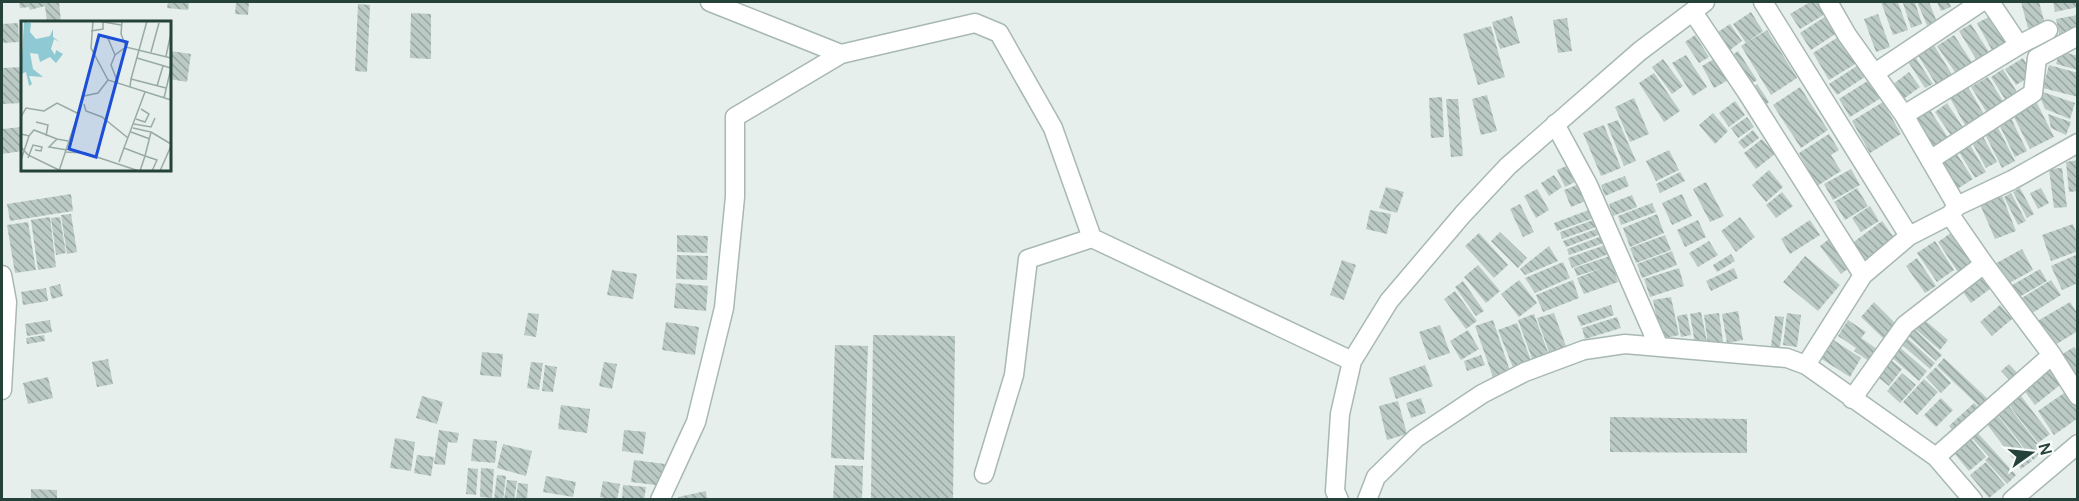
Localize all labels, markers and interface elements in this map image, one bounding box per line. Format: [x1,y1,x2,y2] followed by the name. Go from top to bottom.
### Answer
[21,21,171,171] inset map
[2001,423,2061,483] north arrow
[2033,441,2058,458] text: N

